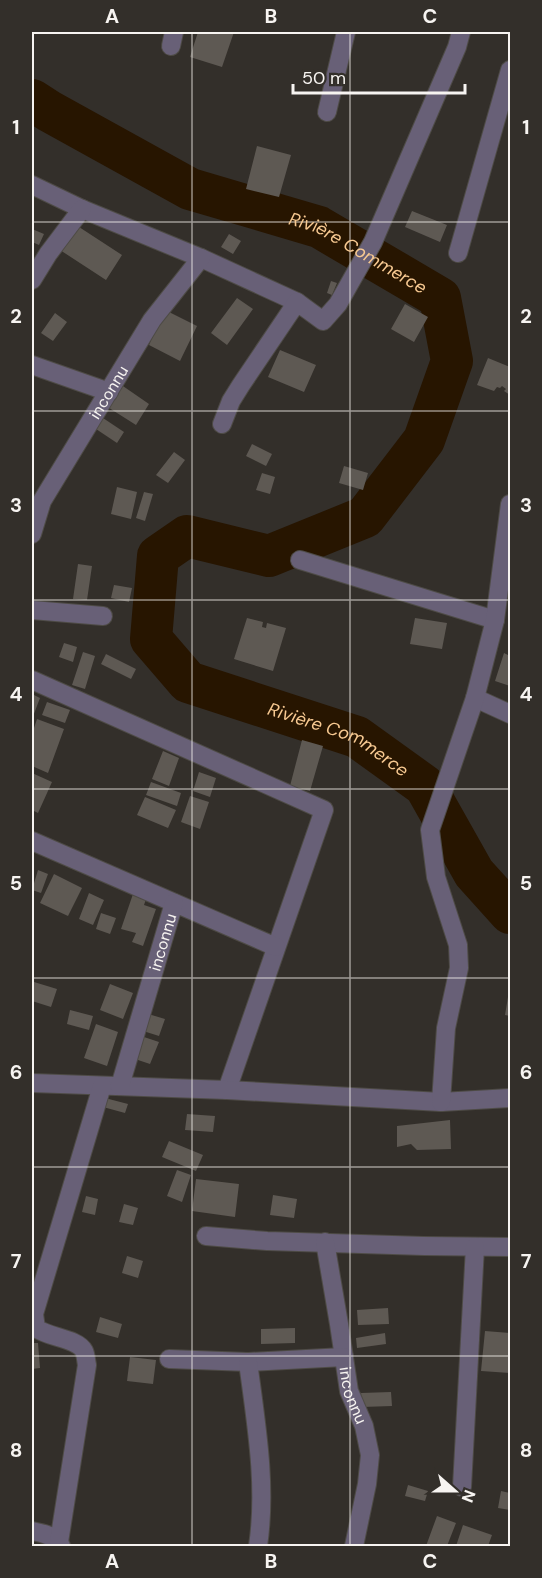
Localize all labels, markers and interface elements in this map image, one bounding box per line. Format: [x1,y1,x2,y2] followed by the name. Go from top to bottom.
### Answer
[105,3,119,29] text: A
[265,3,277,29] text: B
[423,3,437,29] text: C
[293,57,466,95] scale bar
[302,66,346,90] text: 50 m
[12,114,20,140] text: 1
[522,114,530,140] text: 1
[286,207,431,300] water label: Rivière Commerce
[10,303,22,329] text: 2
[520,303,532,329] text: 2
[84,361,133,423] street label: inconnu
[10,492,22,518] text: 3
[520,492,532,518] text: 3
[10,681,23,707] text: 4
[520,681,533,707] text: 4
[265,697,413,782] water label: Rivière Commerce
[10,870,22,896] text: 5
[520,870,532,896] text: 5
[144,911,181,974] street label: inconnu
[10,1059,22,1085] text: 6
[520,1059,532,1085] text: 6
[11,1248,22,1274] text: 7
[521,1248,532,1274] text: 7
[335,1365,372,1427] street label: inconnu
[10,1437,22,1463] text: 8
[520,1437,532,1463] text: 8
[425,1461,485,1521] north arrow
[457,1487,480,1505] text: N
[105,1548,119,1574] text: A
[265,1548,277,1574] text: B
[423,1548,437,1574] text: C

